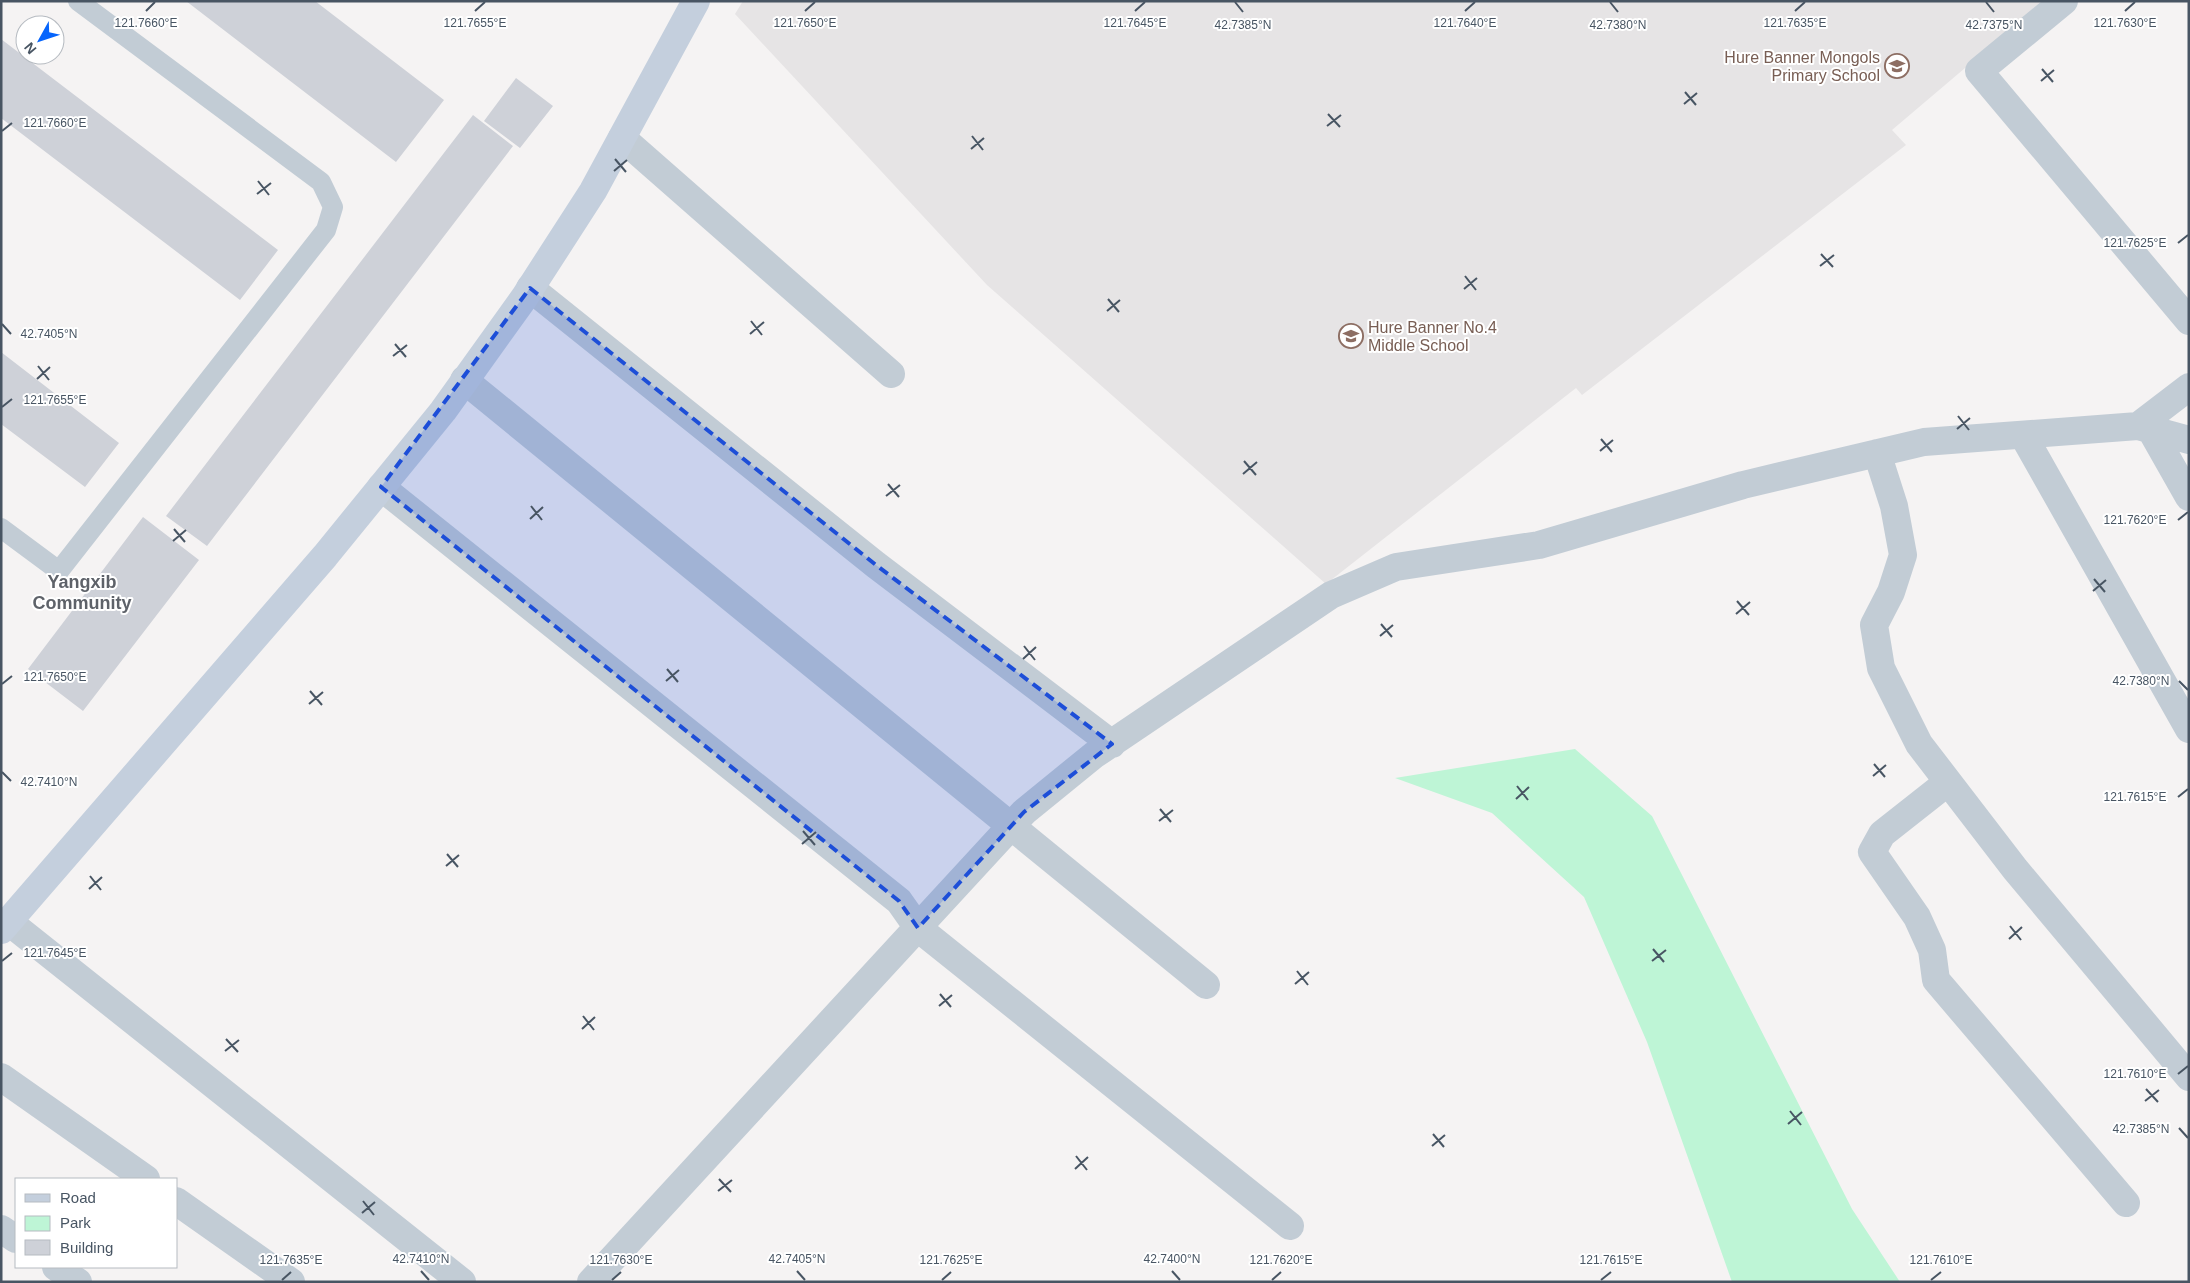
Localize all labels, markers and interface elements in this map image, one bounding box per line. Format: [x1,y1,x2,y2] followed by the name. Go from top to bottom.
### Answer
[15,15,65,65] north arrow
[115,16,177,30] text: 121.7660°E
[444,16,506,30] text: 121.7655°E
[774,16,836,30] text: 121.7650°E
[1104,16,1166,30] text: 121.7645°E
[1434,16,1496,30] text: 121.7640°E
[1764,16,1826,30] text: 121.7635°E
[2094,16,2156,30] text: 121.7630°E
[1215,18,1271,32] text: 42.7385°N
[1590,18,1646,32] text: 42.7380°N
[1966,18,2022,32] text: 42.7375°N
[21,39,39,57] text: N
[1724,49,1880,84] place label: Hure Banner Mongols Primary School
[1884,53,1910,79] school or university icon: Hure Banner Mongols Primary School
[24,116,86,130] text: 121.7660°E
[2104,236,2166,250] text: 121.7625°E
[1368,319,1497,354] place label: Hure Banner No.4 Middle School
[1338,323,1364,349] school or university icon: Hure Banner No.4 Middle School
[21,327,77,341] text: 42.7405°N
[24,393,86,407] text: 121.7655°E
[2104,513,2166,527] text: 121.7620°E
[33,572,132,613] district label: Yangxib Community
[24,670,86,684] text: 121.7650°E
[2113,674,2169,688] text: 42.7380°N
[21,775,77,789] text: 42.7410°N
[2104,790,2166,804] text: 121.7615°E
[24,946,86,960] text: 121.7645°E
[2104,1067,2166,1081] text: 121.7610°E
[2113,1122,2169,1136] text: 42.7385°N
[15,1178,178,1268] legend
[60,1189,96,1206] text: Road
[60,1214,91,1231] text: Park
[60,1239,113,1256] text: Building
[393,1252,449,1266] text: 42.7410°N
[769,1252,825,1266] text: 42.7405°N
[1144,1252,1200,1266] text: 42.7400°N
[260,1253,322,1267] text: 121.7635°E
[590,1253,652,1267] text: 121.7630°E
[920,1253,982,1267] text: 121.7625°E
[1250,1253,1312,1267] text: 121.7620°E
[1580,1253,1642,1267] text: 121.7615°E
[1910,1253,1972,1267] text: 121.7610°E

